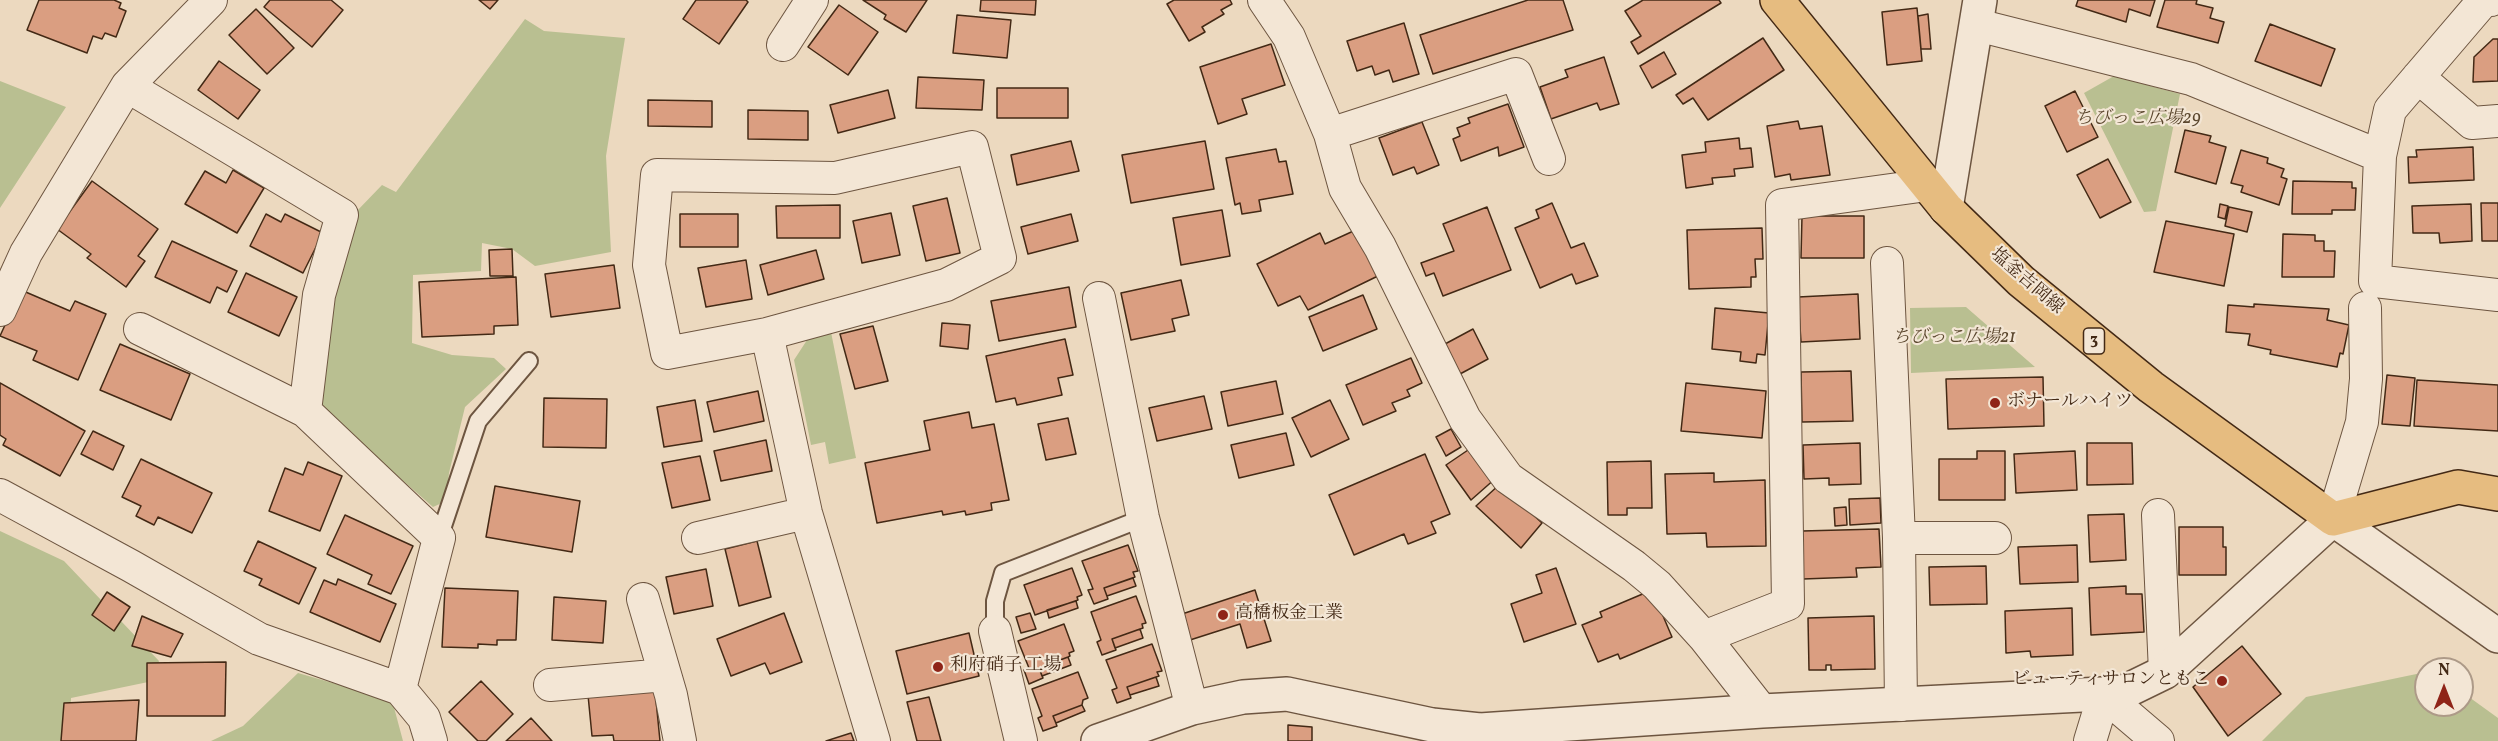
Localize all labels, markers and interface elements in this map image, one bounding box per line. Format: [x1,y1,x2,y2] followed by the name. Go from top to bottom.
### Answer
[2075,109,2201,131] park label: ちびっこ広場29
[1985,244,2067,320] street label: 塩釜吉岡線
[1892,328,2016,350] park label: ちびっこ広場21
[2084,328,2104,354] road number: 3
[2007,392,2133,414] place label: ボナールハイツ
[1988,396,2002,410] marker: ボナールハイツ
[1235,604,1343,626] place label: 高橋板金工業
[1216,608,1230,622] marker: 高橋板金工業
[950,656,1062,678] place label: 利府硝子 工場
[2414,657,2474,717] north arrow
[931,660,945,674] marker: 利府硝子 工場
[2438,660,2450,682] text: N
[2012,670,2210,692] place label: ビューティサロンともこ
[2215,674,2229,688] marker: ビューティサロンともこ

